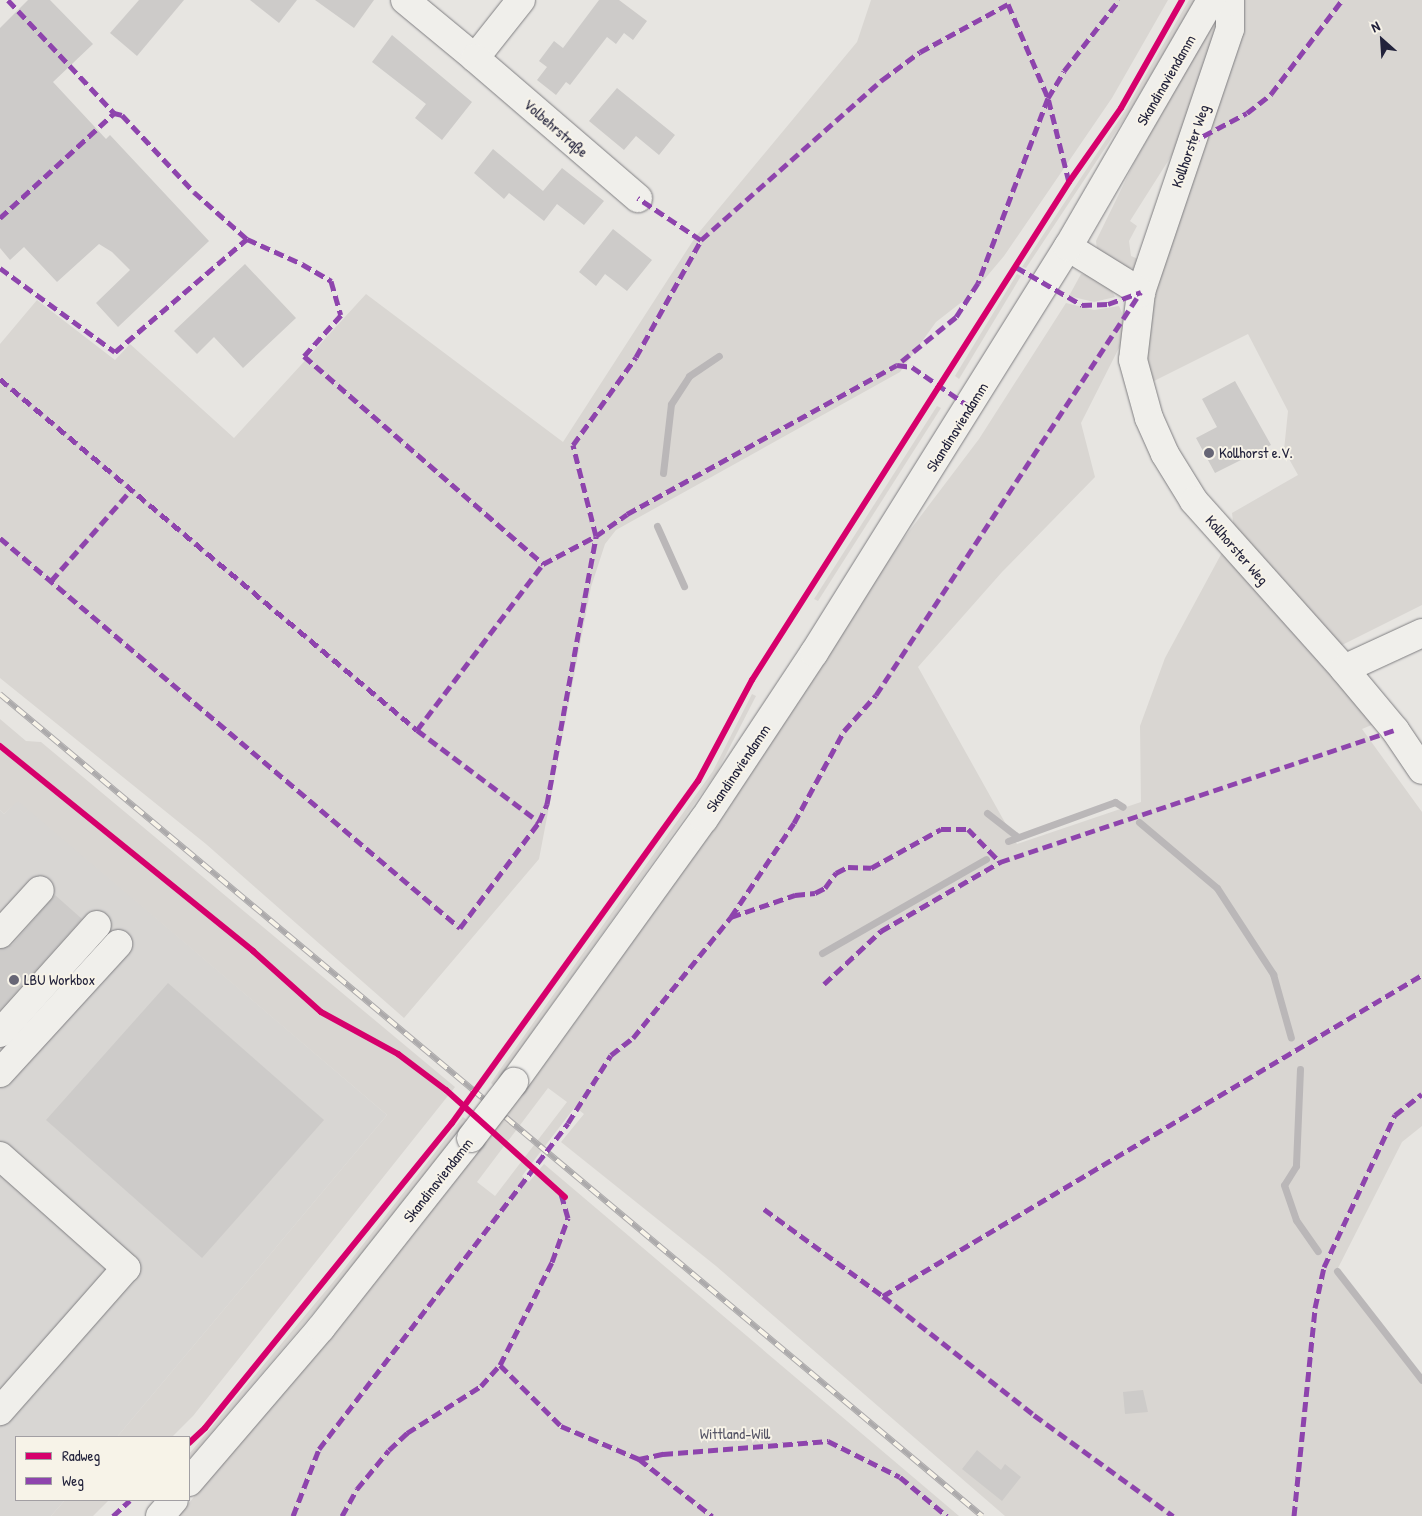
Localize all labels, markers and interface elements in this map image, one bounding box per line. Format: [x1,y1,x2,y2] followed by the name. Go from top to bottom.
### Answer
[1357,15,1407,65] north arrow
[1368,16,1383,36] text: N
[1133,31,1199,129] street label: Skandinaviendamm
[520,95,592,161] street label: Volbehrstraße
[1167,102,1213,190] street label: Kollhorster Weg
[922,379,992,475] street label: Skandinaviendamm
[1219,444,1293,462] place label: Kollhorst e.V.
[1203,447,1215,459] marker: Kollhorst e.V.
[1202,511,1272,589] street label: Kollhorster Weg
[702,721,774,815] street label: Skandinaviendamm
[24,971,95,989] place label: LBU Workbox
[8,974,20,986] marker: LBU Workbox
[400,1134,476,1226] street label: Skandinaviendamm
[700,1425,770,1443] park label: Wittland-Will
[15,1436,190,1501] legend
[62,1445,100,1466] text: Radweg
[62,1470,84,1491] text: Weg

